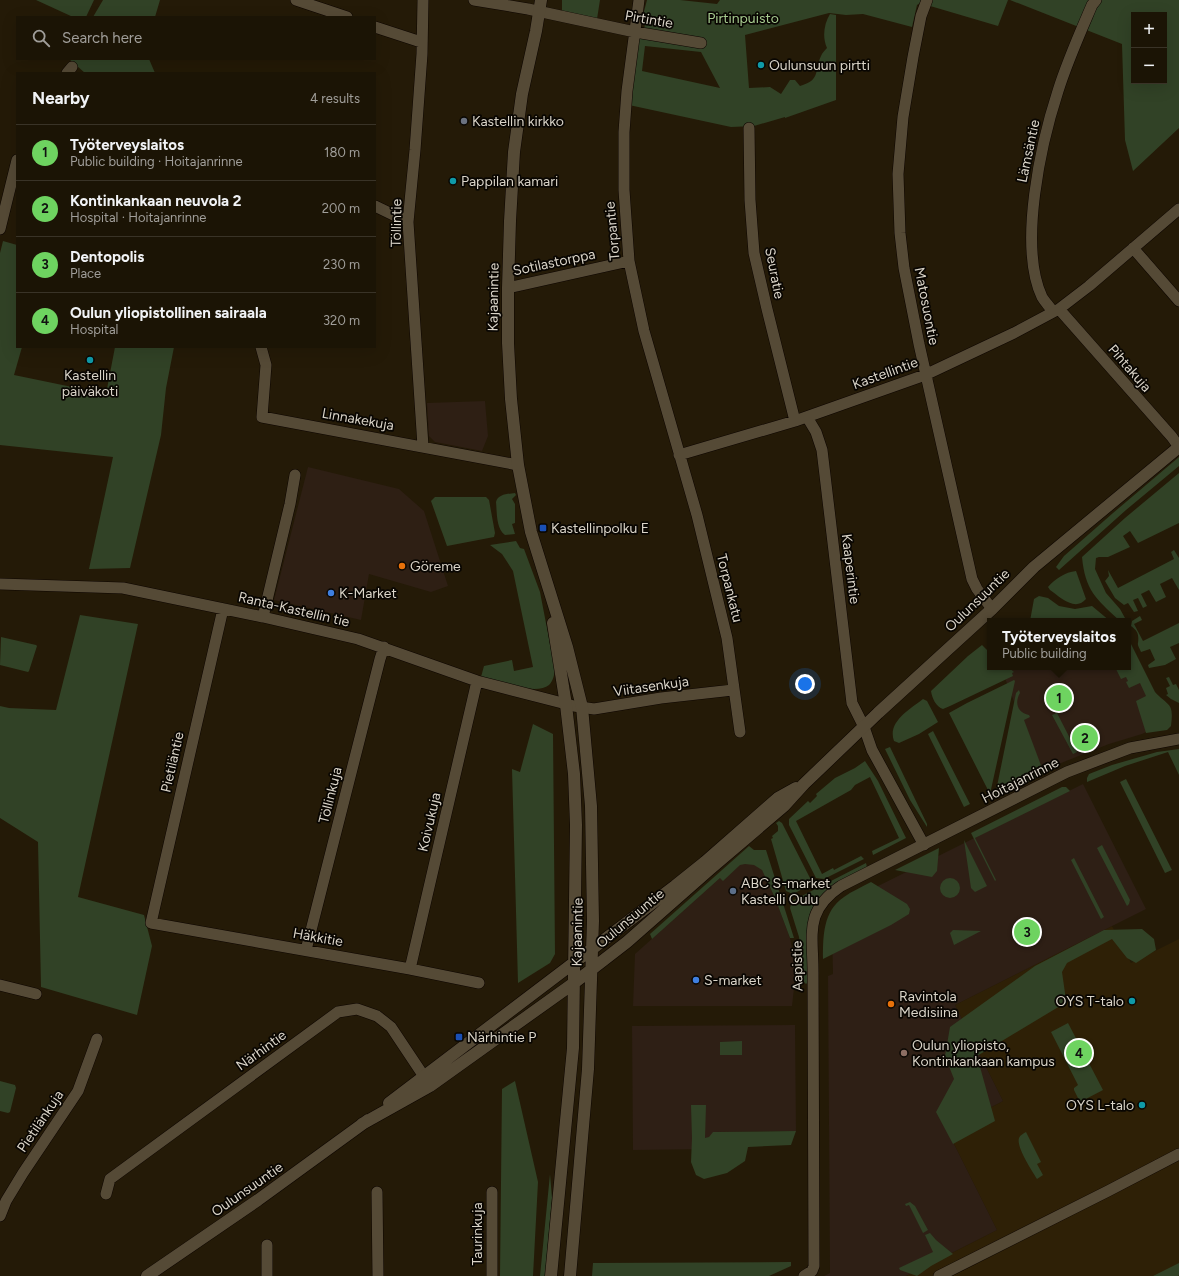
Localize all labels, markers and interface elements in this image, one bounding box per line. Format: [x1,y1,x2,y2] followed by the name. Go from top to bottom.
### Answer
[623,7,675,32] street label: Pirtintie
[707,10,779,27] park label: Pirtinpuisto
[1131,12,1167,84] map controls
[1131,12,1167,48] button: +
[16,16,376,60] search box
[30,27,52,49] icon: search
[62,29,142,47] text: Search here
[1131,48,1167,84] button: −
[769,57,870,74] place label: Oulunsuun pirtti
[756,60,766,70] marker: Oulunsuun pirtti
[32,88,90,108] text: Nearby
[310,91,360,106] text: 4 results
[472,113,564,130] place label: Kastellin kirkko
[459,116,469,126] marker: Kastellin kirkko
[1014,118,1044,184] street label: Lämsäntie
[70,136,184,154] text: Työterveyslaitos
[42,145,48,160] text: 1
[324,145,360,160] text: 180 m
[70,154,243,169] text: Public building · Hoitajanrinne
[461,173,558,190] place label: Pappilan kamari
[448,176,458,186] marker: Pappilan kamari
[70,192,241,210] text: Kontinkankaan neuvola 2
[388,198,405,247] street label: Töllintie
[601,200,624,261] street label: Torpantie
[41,201,49,216] text: 2
[322,201,360,216] text: 200 m
[70,210,206,225] text: Hospital · Hoitajanrinne
[511,245,597,280] street label: Sotilastorppa
[761,246,788,301] street label: Seuratie
[70,248,144,266] text: Dentopolis
[41,257,49,272] text: 3
[323,257,360,272] text: 230 m
[484,262,503,331] street label: Kajaanintie
[70,266,101,281] text: Place
[911,266,942,347] street label: Matosuontie
[70,304,267,322] text: Oulun yliopistollinen sairaala
[41,313,49,328] text: 4
[323,313,360,328] text: 320 m
[70,322,118,337] text: Hospital
[1104,341,1155,395] street label: Pihtakuja
[850,354,921,393] street label: Kastellintie
[85,355,95,365] marker: Kastellin päiväkoti
[62,367,118,400] place label: Kastellin päiväkoti
[320,405,395,434] street label: Linnakekuja
[551,520,649,537] place label: Kastellinpolku E
[538,523,548,533] marker: Kastellinpolku E
[838,533,863,605] street label: Kaaperintie
[713,552,746,624] street label: Torpankatu
[410,558,461,575] place label: Göreme
[397,561,407,571] marker: Göreme
[941,565,1014,635] street label: Oulunsuuntie
[339,585,397,602] place label: K-Market
[237,588,352,631] street label: Ranta-Kastellin tie
[326,588,336,598] marker: K-Market
[987,618,1131,670] popup
[1002,628,1116,646] text: Työterveyslaitos
[1002,646,1087,661] text: Public building
[612,673,690,700] street label: Viitasenkuja
[795,674,815,694] your location
[1046,683,1072,713] pin: 1
[1072,723,1098,753] pin: 2
[157,730,188,794] street label: Pietiläntie
[979,754,1062,807] street label: Hoitajanrinne
[315,765,346,825] street label: Töllinkuja
[414,791,445,853] street label: Koivukuja
[741,875,830,908] place label: ABC S-market Kastelli Oulu
[593,885,668,952] street label: Oulunsuuntie
[728,886,738,896] marker: ABC S-market Kastelli Oulu
[568,897,587,966] street label: Kajaanintie
[1014,917,1040,947] pin: 3
[291,925,345,950] street label: Häkkitie
[789,940,806,992] street label: Aapistie
[704,972,762,989] place label: S-market
[691,975,701,985] marker: S-market
[899,988,958,1021] place label: Ravintola Medisiina
[1056,993,1124,1010] place label: OYS T-talo
[1127,996,1137,1006] marker: OYS T-talo
[886,999,896,1009] marker: Ravintola Medisiina
[233,1026,290,1074] street label: Närhintie
[467,1029,536,1046] place label: Närhintie P
[454,1032,464,1042] marker: Närhintie P
[912,1037,1055,1070] place label: Oulun yliopisto, Kontinkankaan kampus
[1066,1038,1092,1068] pin: 4
[899,1048,909,1058] marker: Oulun yliopisto, Kontinkankaan kampus
[13,1087,67,1155] street label: Pietilänkuja
[1066,1097,1134,1114] place label: OYS L-talo
[1137,1100,1147,1110] marker: OYS L-talo
[208,1158,287,1220] street label: Oulunsuuntie
[469,1202,486,1266] street label: Taurinkuja

